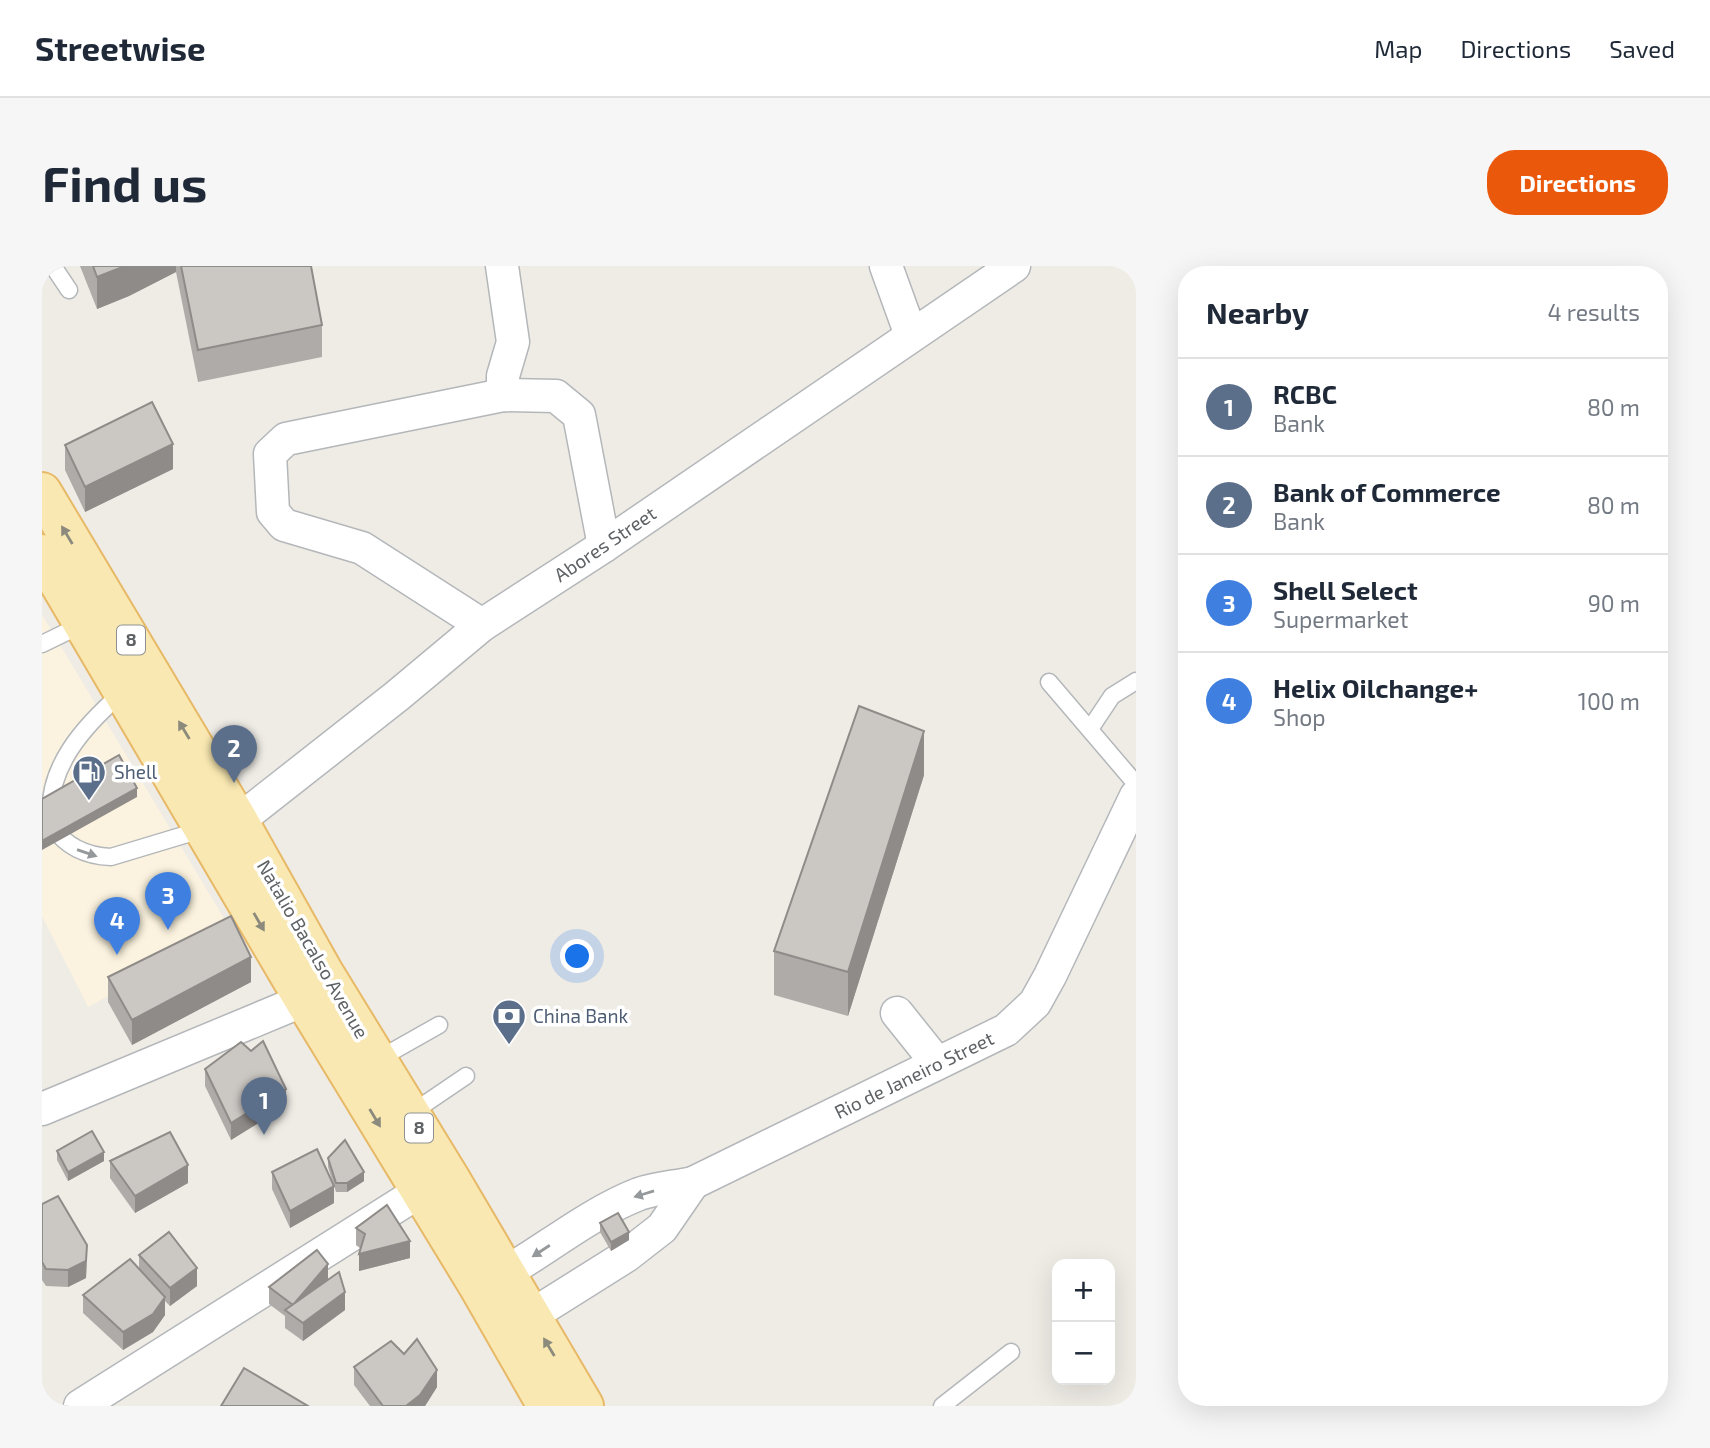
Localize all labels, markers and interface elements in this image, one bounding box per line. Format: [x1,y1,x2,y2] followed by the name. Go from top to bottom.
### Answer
[35,28,206,68] text: Streetwise
[1374,34,1422,63] text: Map
[1460,34,1571,63] text: Directions
[1609,34,1675,63] text: Saved
[1487,150,1668,215] button: Directions
[42,153,207,212] text: Find us
[1206,294,1309,330] text: Nearby
[1548,298,1640,326] text: 4 results
[1273,378,1337,409] text: RCBC
[1224,393,1234,421] text: 1
[1587,393,1640,421] text: 80 m
[1273,409,1325,437] text: Bank
[1273,476,1501,507] text: Bank of Commerce
[1222,491,1236,519] text: 2
[1587,491,1640,519] text: 80 m
[549,501,660,586] street label: Abores Street
[1273,507,1325,535] text: Bank
[61,525,74,544] one-way arrow
[1273,574,1418,605] text: Shell Select
[1222,589,1236,617] text: 3
[1588,589,1640,617] text: 90 m
[1273,605,1408,633] text: Supermarket
[117,626,145,654] road number: 8
[1273,672,1478,703] text: Helix Oilchange+
[1222,687,1236,715] text: 4
[1578,687,1640,715] text: 100 m
[1273,703,1326,731] text: Shop
[178,720,190,739] one-way arrow
[211,725,257,783] pin: 2
[70,753,108,802] fuel station icon: Shell
[114,760,158,783] place label: Shell
[77,848,98,858] one-way arrow
[253,855,374,1042] street label: Natalio Bacalso Avenue
[145,872,191,930] pin: 3
[94,897,140,955] pin: 4
[253,913,265,932] one-way arrow
[560,939,594,973] your location
[490,997,528,1046] bank icon: China Bank
[533,1004,629,1027] place label: China Bank
[830,1026,997,1123] street label: Rio de Janeiro Street
[241,1077,287,1135] pin: 1
[369,1108,381,1127] one-way arrow
[405,1114,433,1142] road number: 8
[633,1189,654,1200] one-way arrow
[531,1244,550,1257] one-way arrow
[1052,1259,1115,1385] map controls
[1052,1259,1115,1322] button: +
[1052,1322,1115,1385] button: −
[543,1338,555,1357] one-way arrow

